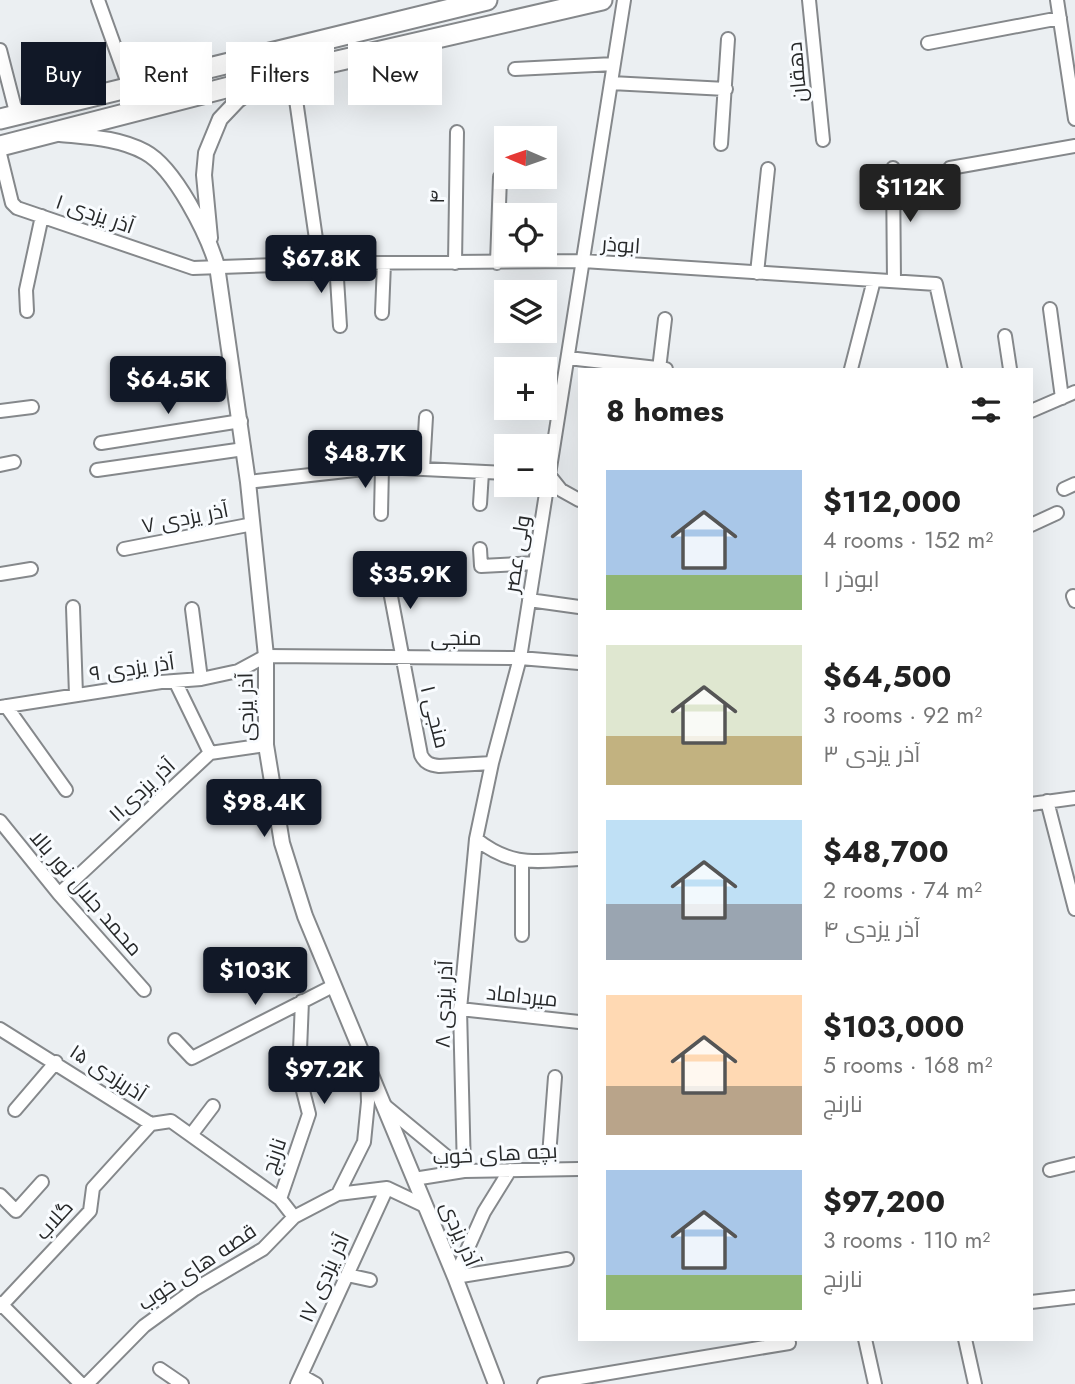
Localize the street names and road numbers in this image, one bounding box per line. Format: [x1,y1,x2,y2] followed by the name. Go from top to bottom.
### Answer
[779,41,815,103] street label: دهقان
[52,187,139,242] street label: آذر یزدی ۱
[422,190,452,204] street label: ۴
[599,229,642,261] street label: ابوذر
[139,495,231,541] street label: آذر یزدی ۷
[496,513,538,596] street label: ولی عصر
[431,623,481,653] street label: منجی
[87,647,177,689] street label: آذر یزدی ۹
[230,672,262,741] street label: آذر یزدی
[413,682,457,752] street label: منجی ۱
[102,751,182,829] street label: آذر یزدی۱۱
[23,823,149,963] street label: محمد جلال نور بالا
[427,959,461,1048] street label: ۸ آذر یزدی
[485,977,559,1015] street label: میرداماد
[64,1037,153,1109] street label: ۱۵ آذریزدی
[254,1134,294,1178] street label: نارنج
[432,1136,558,1172] street label: بچه های خوب
[28,1193,80,1247] street label: گلاب
[433,1197,487,1272] street label: آذر یزدی
[132,1216,262,1318] street label: قصه های خوب
[291,1228,357,1327] street label: آذر یزدی ۱۷

